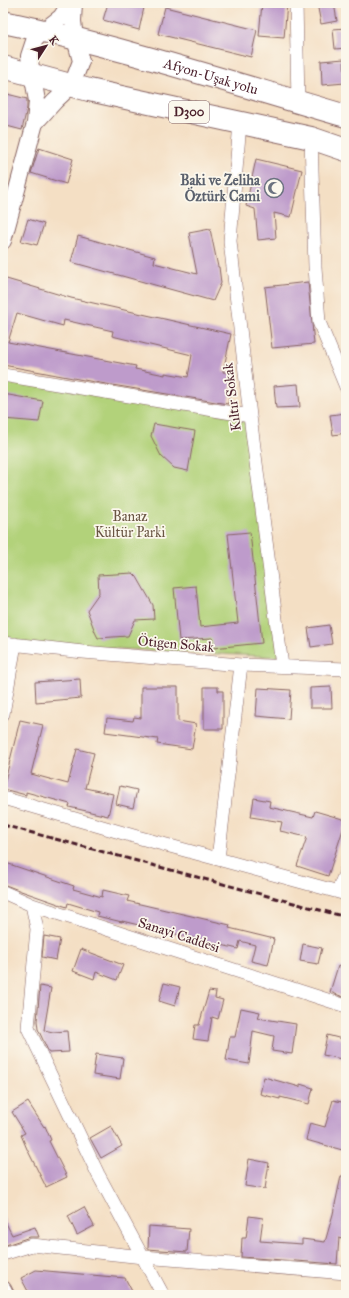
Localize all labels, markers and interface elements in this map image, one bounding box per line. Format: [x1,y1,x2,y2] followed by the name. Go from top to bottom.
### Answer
[26,26,66,66] north arrow
[46,33,62,48] text: K
[161,54,261,98] street label: Afyon-Uşak yolu
[169,101,209,123] road number: D300
[180,172,261,205] place label: Baki ve Zeliha Öztürk Cami
[263,177,285,199] mosque icon: Baki ve Zeliha Öztürk Cami
[219,361,245,432] street label: Kıltır Sokak
[95,508,166,541] park label: Banaz Kültür Parki
[137,630,215,656] street label: Ötigen Sokak
[136,914,222,956] street label: Sanayi Caddesi

